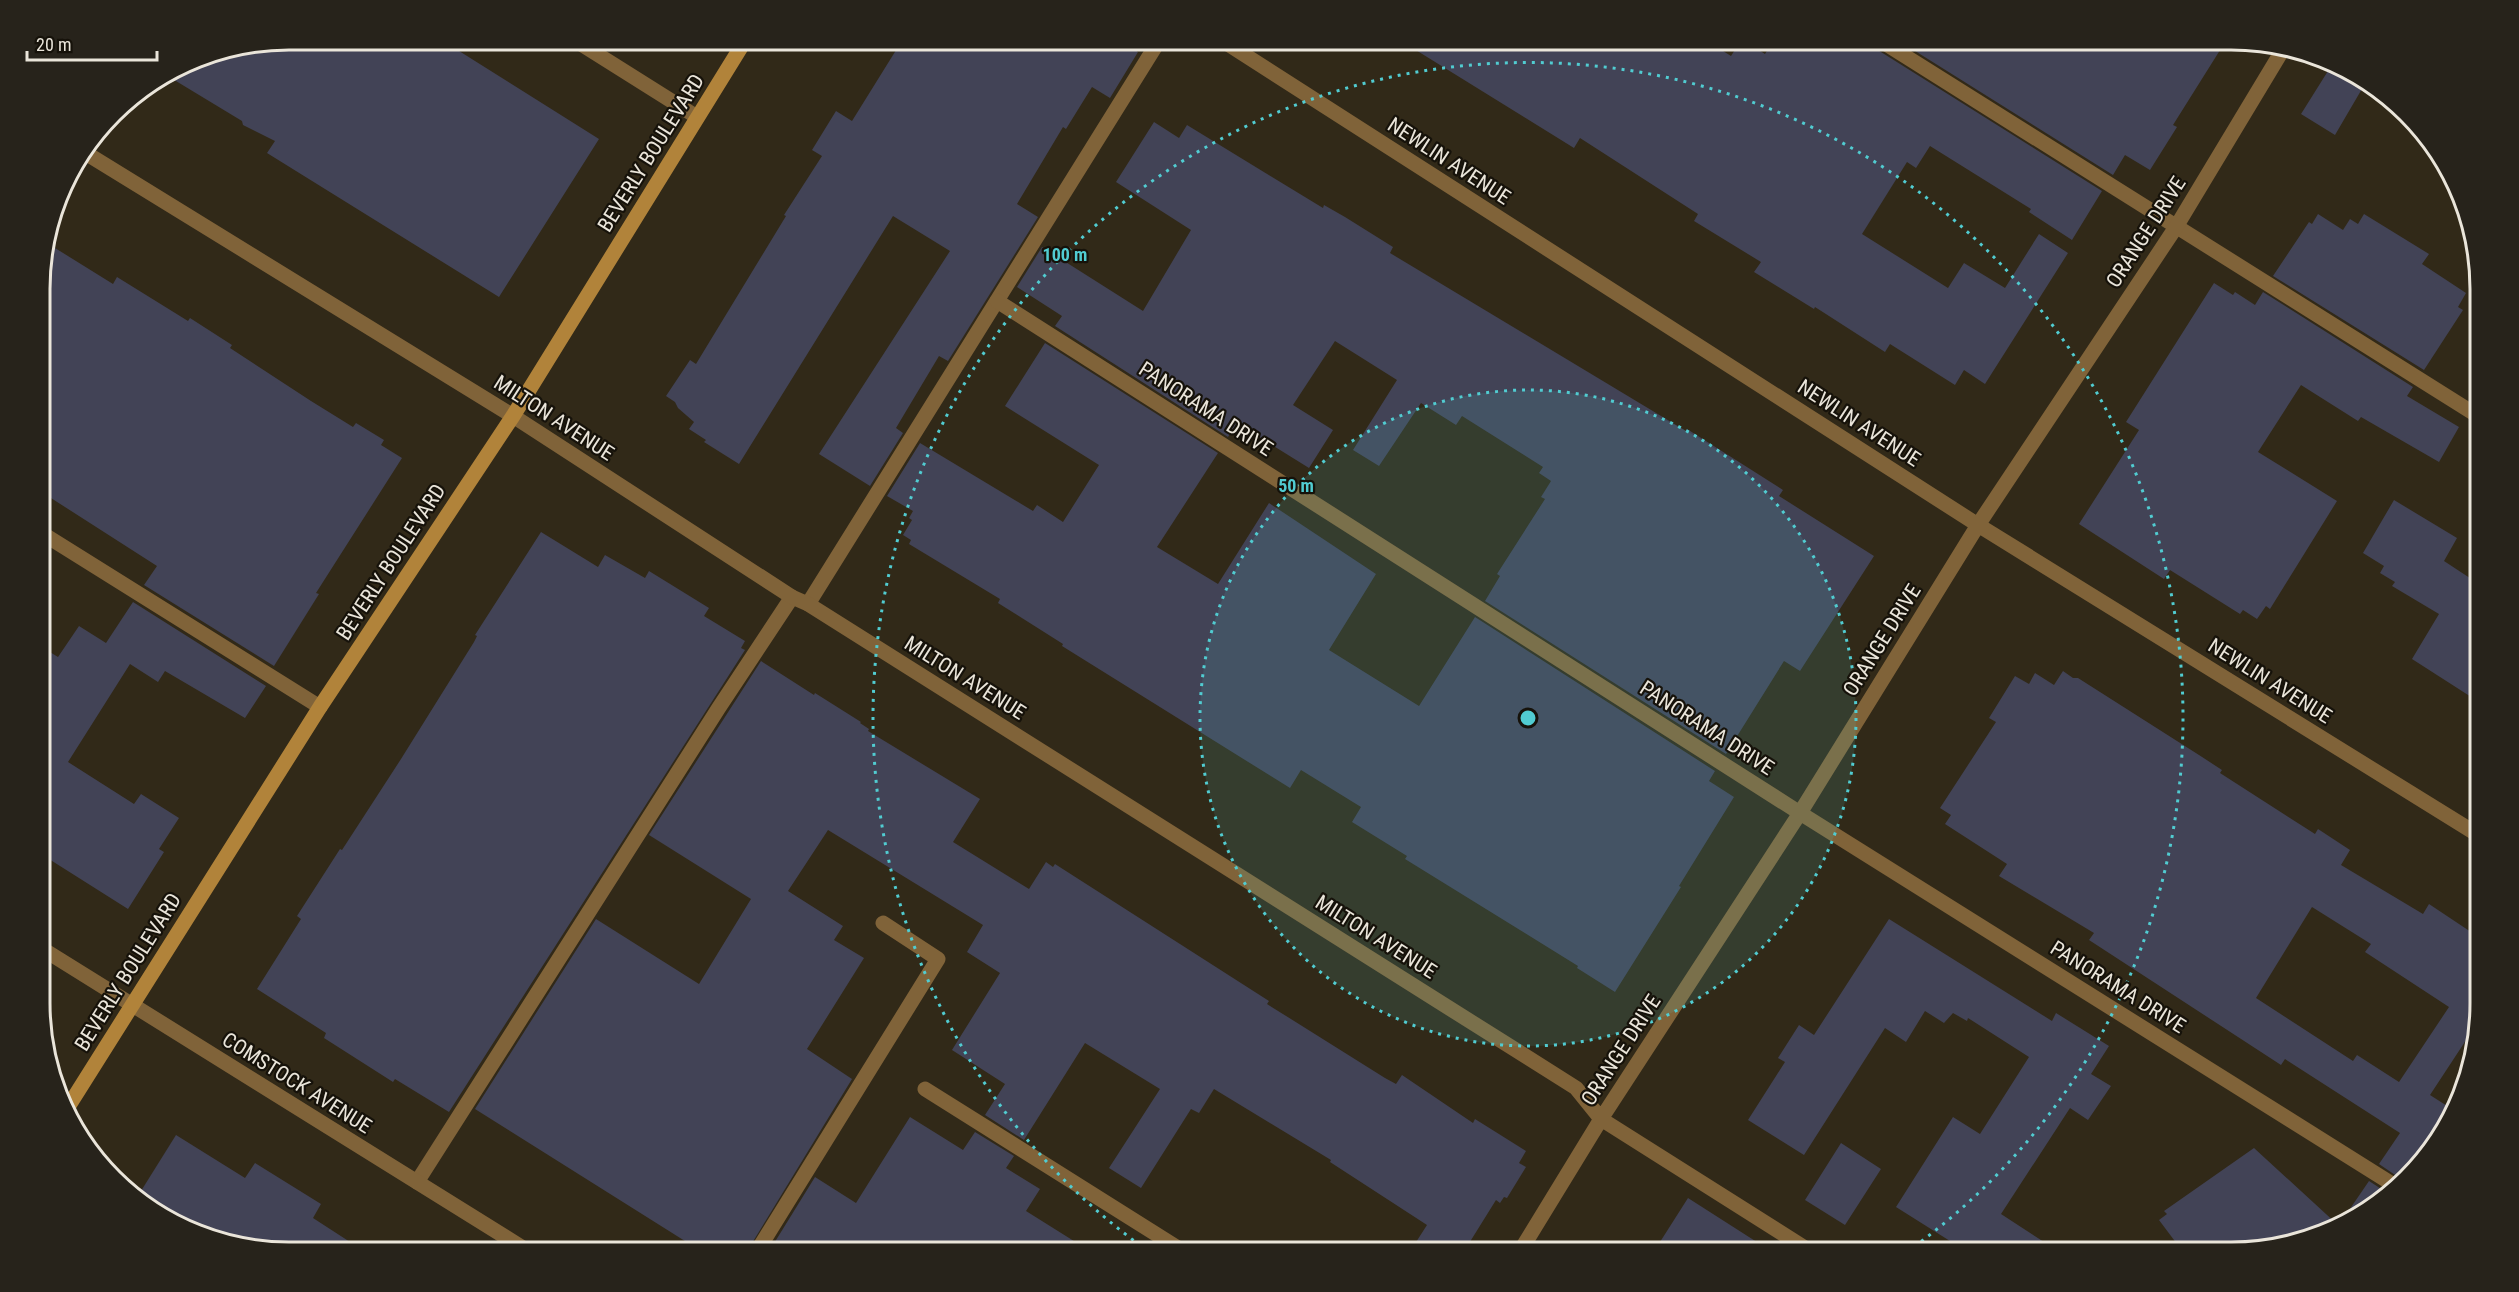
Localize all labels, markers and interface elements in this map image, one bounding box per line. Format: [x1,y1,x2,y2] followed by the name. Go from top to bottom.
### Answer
[27,24,158,62] scale bar
[36,34,71,55] text: 20 m
[593,70,709,236] street label: BEVERLY BOULEVARD
[1383,112,1515,210] street label: NEWLIN AVENUE
[2101,172,2191,292] street label: ORANGE DRIVE
[1043,244,1087,265] text: 100 m
[1135,357,1277,461] street label: PANORAMA DRIVE
[490,370,618,466] street label: MILTON AVENUE
[1793,374,1925,472] street label: NEWLIN AVENUE
[1278,475,1314,496] text: 50 m
[332,479,450,645] street label: BEVERLY BOULEVARD
[1838,580,1926,700] street label: ORANGE DRIVE
[900,631,1030,725] street label: MILTON AVENUE
[2204,633,2336,729] street label: NEWLIN AVENUE
[1636,676,1778,780] street label: PANORAMA DRIVE
[1518,708,1538,728] centre of rings
[70,889,186,1055] street label: BEVERLY BOULEVARD
[1311,890,1441,984] street label: MILTON AVENUE
[2046,936,2190,1038] street label: PANORAMA DRIVE
[1576,990,1666,1110] street label: ORANGE DRIVE
[218,1027,376,1139] street label: COMSTOCK AVENUE

